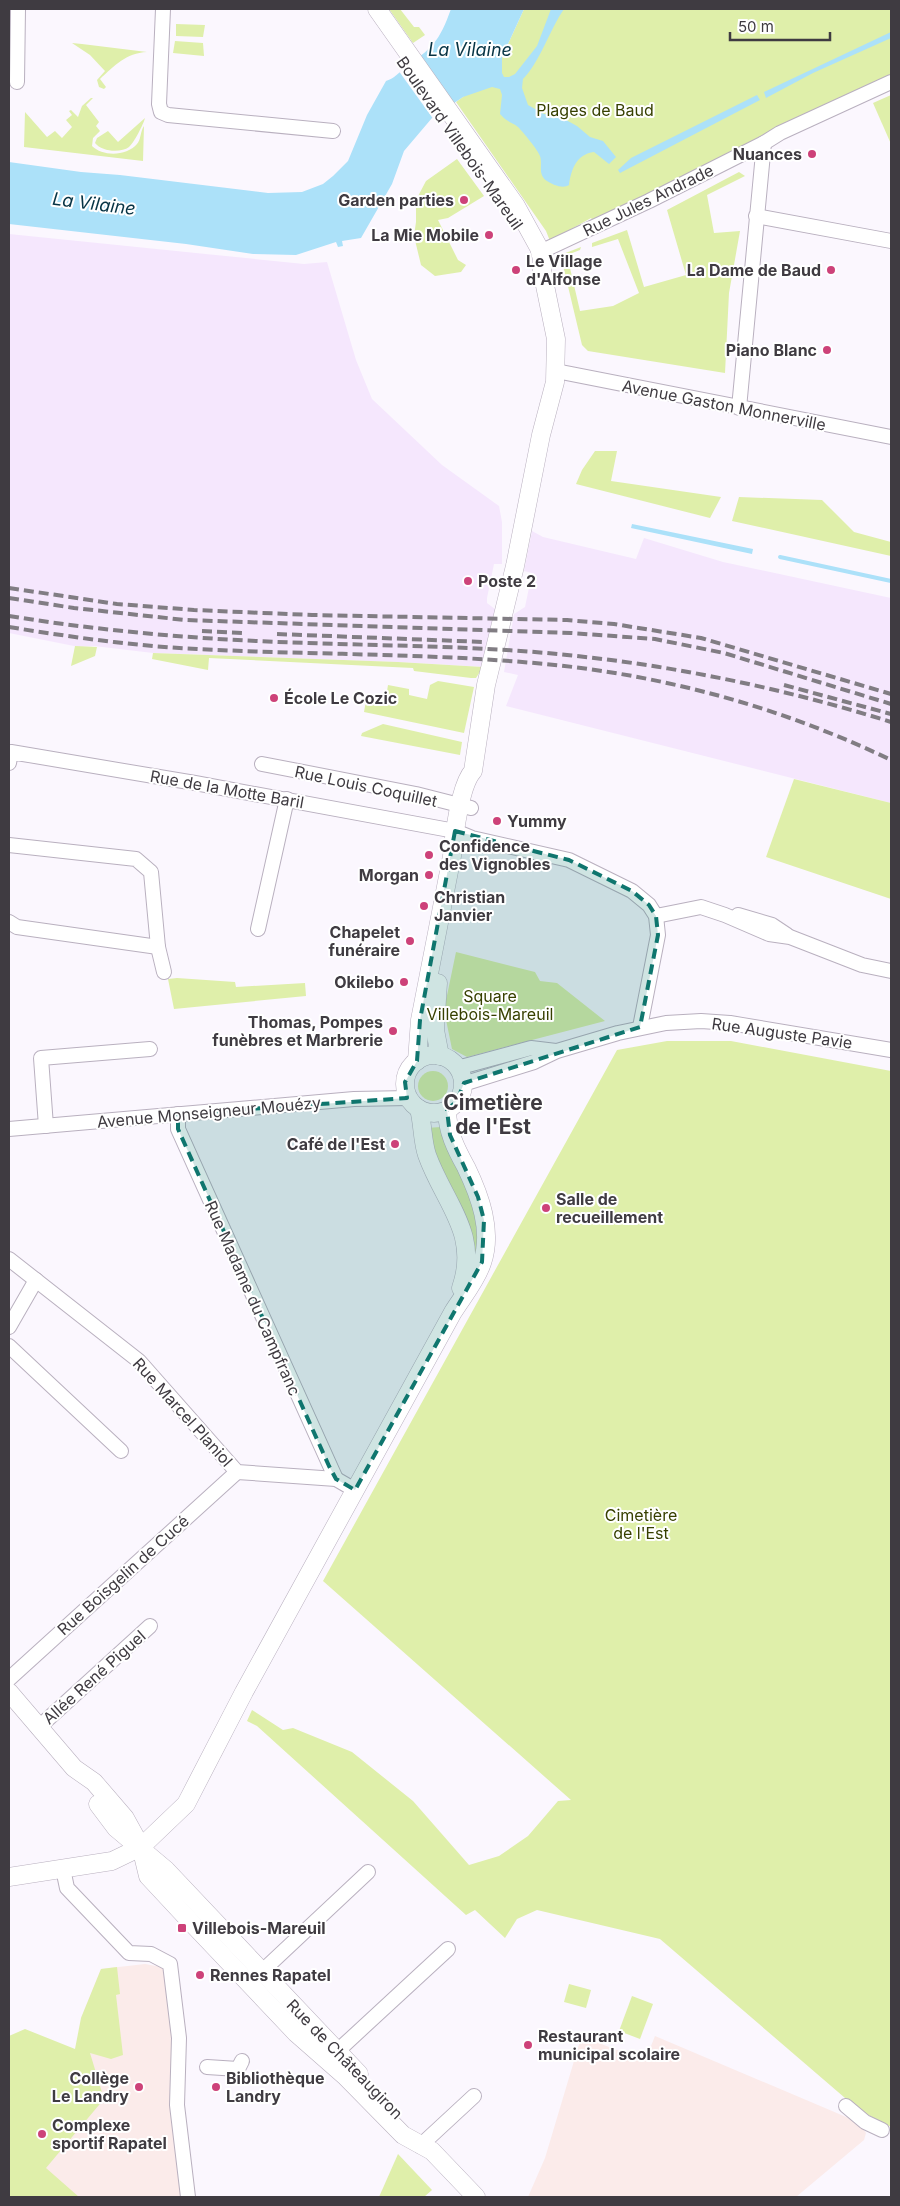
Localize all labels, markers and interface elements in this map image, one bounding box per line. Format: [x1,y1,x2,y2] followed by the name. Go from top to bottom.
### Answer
[730,10,830,42] scale bar
[738,17,774,36] text: 50 m
[428,39,512,60] water label: La Vilaine
[392,52,528,234] street label: Boulevard Villebois-Mareuil
[536,100,654,120] park label: Plages de Baud
[733,144,802,164] place label: Nuances
[806,148,818,160] marker: Nuances
[579,160,717,240] street label: Rue Jules Andrade
[51,188,137,219] water label: La Vilaine
[338,190,454,210] place label: Garden parties
[458,194,470,206] marker: Garden parties
[371,225,479,245] place label: La Mie Mobile
[483,229,495,241] marker: La Mie Mobile
[526,251,602,289] place label: Le Village d'Alfonse
[687,260,821,280] place label: La Dame de Baud
[510,264,522,276] marker: Le Village d'Alfonse
[825,264,837,276] marker: La Dame de Baud
[726,340,817,360] place label: Piano Blanc
[821,344,833,356] marker: Piano Blanc
[620,375,828,435] street label: Avenue Gaston Monnerville
[478,571,536,591] place label: Poste 2
[462,575,474,587] marker: Poste 2
[284,688,397,708] place label: École Le Cozic
[268,692,280,704] marker: École Le Cozic
[293,761,439,811] street label: Rue Louis Coquillet
[149,766,305,812] street label: Rue de la Motte Baril
[507,811,567,831] place label: Yummy
[491,815,503,827] marker: Yummy
[439,836,550,874] place label: Confidence des Vignobles
[423,849,435,861] marker: Confidence des Vignobles
[359,865,419,885] place label: Morgan
[423,869,435,881] marker: Morgan
[434,887,505,925] place label: Christian Janvier
[418,900,430,912] marker: Christian Janvier
[329,922,400,960] place label: Chapelet funéraire
[404,935,416,947] marker: Chapelet funéraire
[334,972,394,992] place label: Okilebo
[398,976,410,988] marker: Okilebo
[427,986,553,1024] park label: Square Villebois-Mareuil
[212,1012,383,1050] place label: Thomas, Pompes funèbres et Marbrerie
[710,1013,854,1053] street label: Rue Auguste Pavie
[387,1025,399,1037] marker: Thomas, Pompes funèbres et Marbrerie
[443,1090,543,1139] district label: Cimetière de l'Est
[96,1092,322,1132] street label: Avenue Monseigneur Mouézy
[287,1134,385,1154] place label: Café de l'Est
[389,1138,401,1150] marker: Café de l'Est
[556,1189,663,1227] place label: Salle de recueillement
[201,1197,305,1399] street label: Rue Madame du Campfranc
[540,1202,552,1214] marker: Salle de recueillement
[129,1353,237,1471] street label: Rue Marcel Planiol
[605,1505,677,1543] park label: Cimetière de l'Est
[53,1511,193,1639] street label: Rue Boisgelin de Cucé
[39,1626,149,1728] street label: Allée René Piguel
[192,1918,326,1938] place label: Villebois-Mareuil
[176,1922,188,1934] marker: Villebois-Mareuil
[210,1965,331,1985] place label: Rennes Rapatel
[194,1969,206,1981] marker: Rennes Rapatel
[283,1995,407,2123] street label: Rue de Châteaugiron
[538,2026,680,2064] place label: Restaurant municipal scolaire
[522,2039,534,2051] marker: Restaurant municipal scolaire
[52,2068,129,2106] place label: Collège Le Landry
[226,2068,324,2106] place label: Bibliothèque Landry
[133,2081,145,2093] marker: Collège Le Landry
[210,2081,222,2093] marker: Bibliothèque Landry
[52,2115,167,2153] place label: Complexe sportif Rapatel
[36,2128,48,2140] marker: Complexe sportif Rapatel

